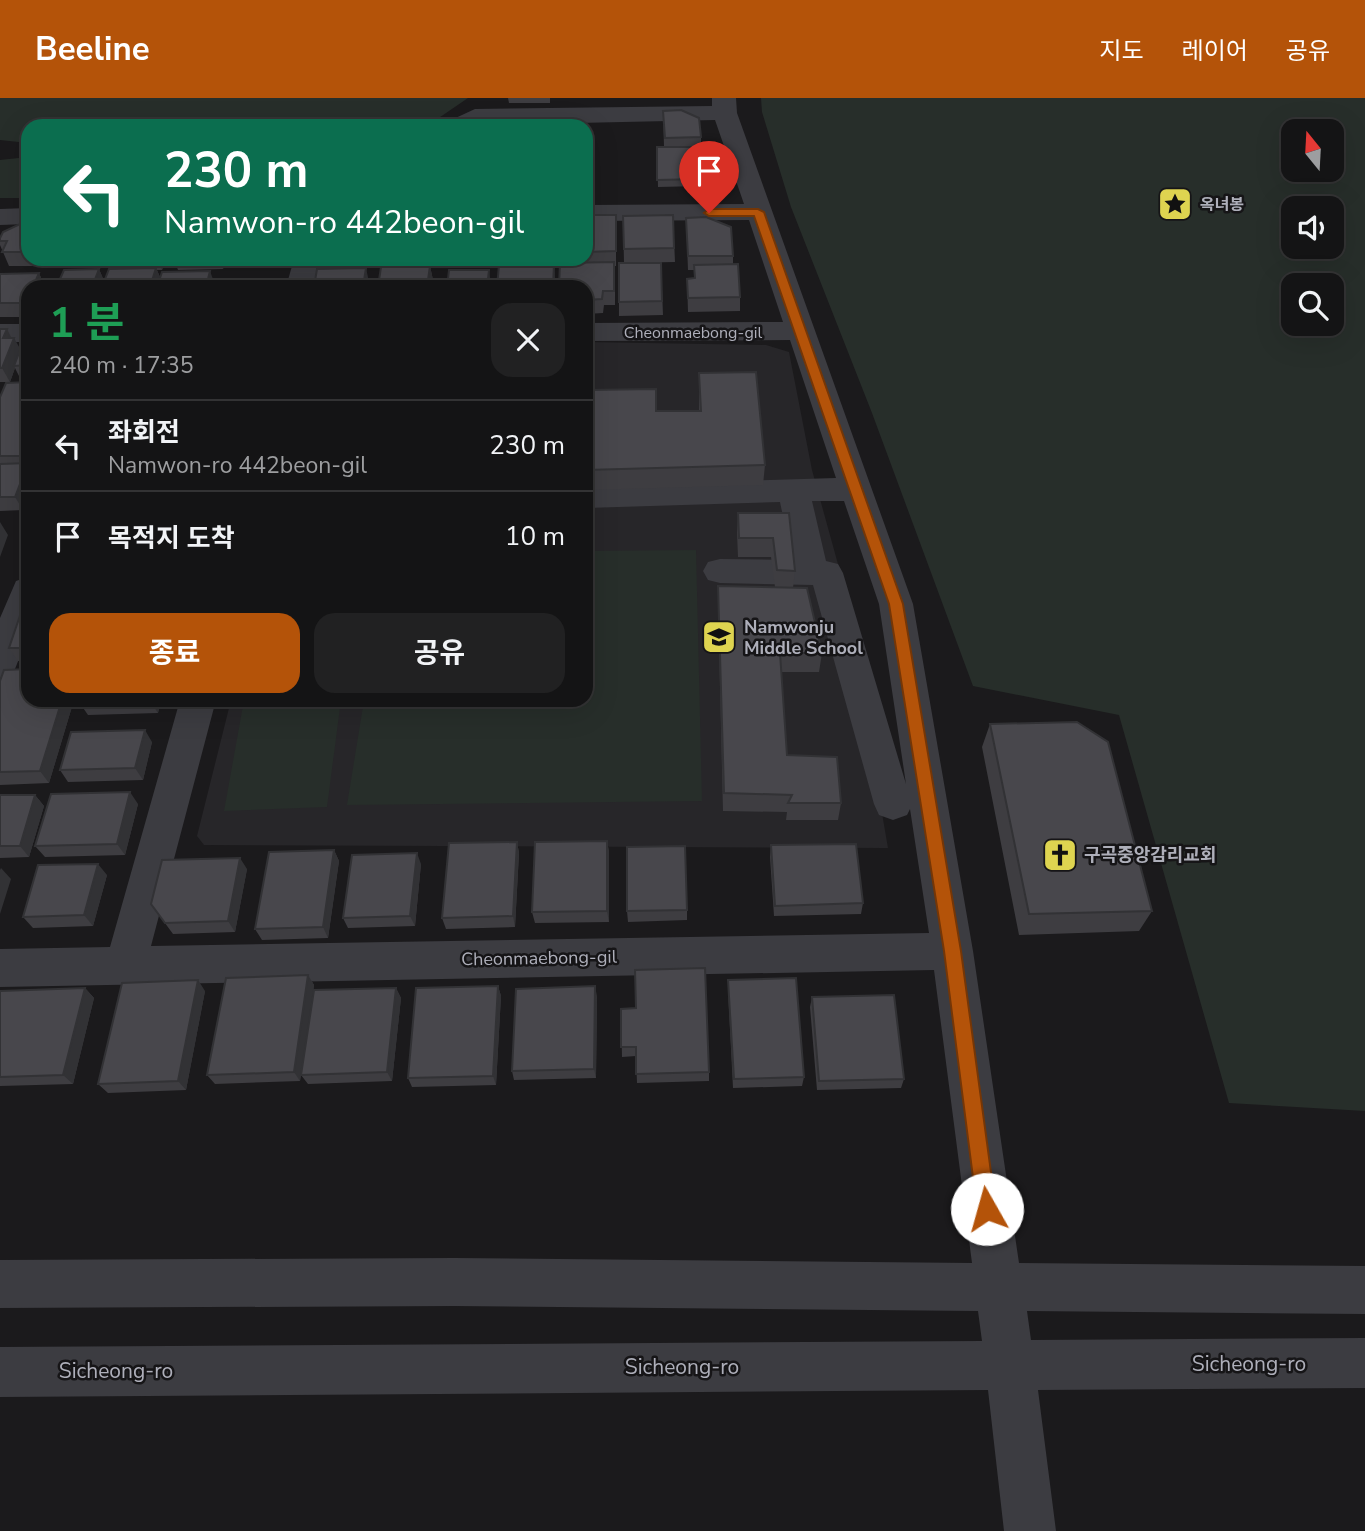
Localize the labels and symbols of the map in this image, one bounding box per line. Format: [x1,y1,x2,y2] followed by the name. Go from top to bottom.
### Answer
[1281,119,1344,182] north arrow
[679,141,739,213] pin
[1156,185,1194,223] place icon: 옥녀봉
[1200,194,1244,216] place label: 옥녀봉
[624,322,763,344] street label: Cheonmaebong-gil
[744,615,863,660] place label: Namwonju Middle School
[700,618,738,656] school or university icon: Namwonju Middle School
[1041,836,1079,874] church icon: 구곡중앙감리교회
[1084,843,1216,867] place label: 구곡중앙감리교회
[461,945,618,971] street label: Cheonmaebong-gil
[950,1172,1024,1246] position arrow
[1192,1350,1306,1378] street label: Sicheong-ro
[625,1353,739,1381] street label: Sicheong-ro
[59,1357,173,1385] street label: Sicheong-ro

